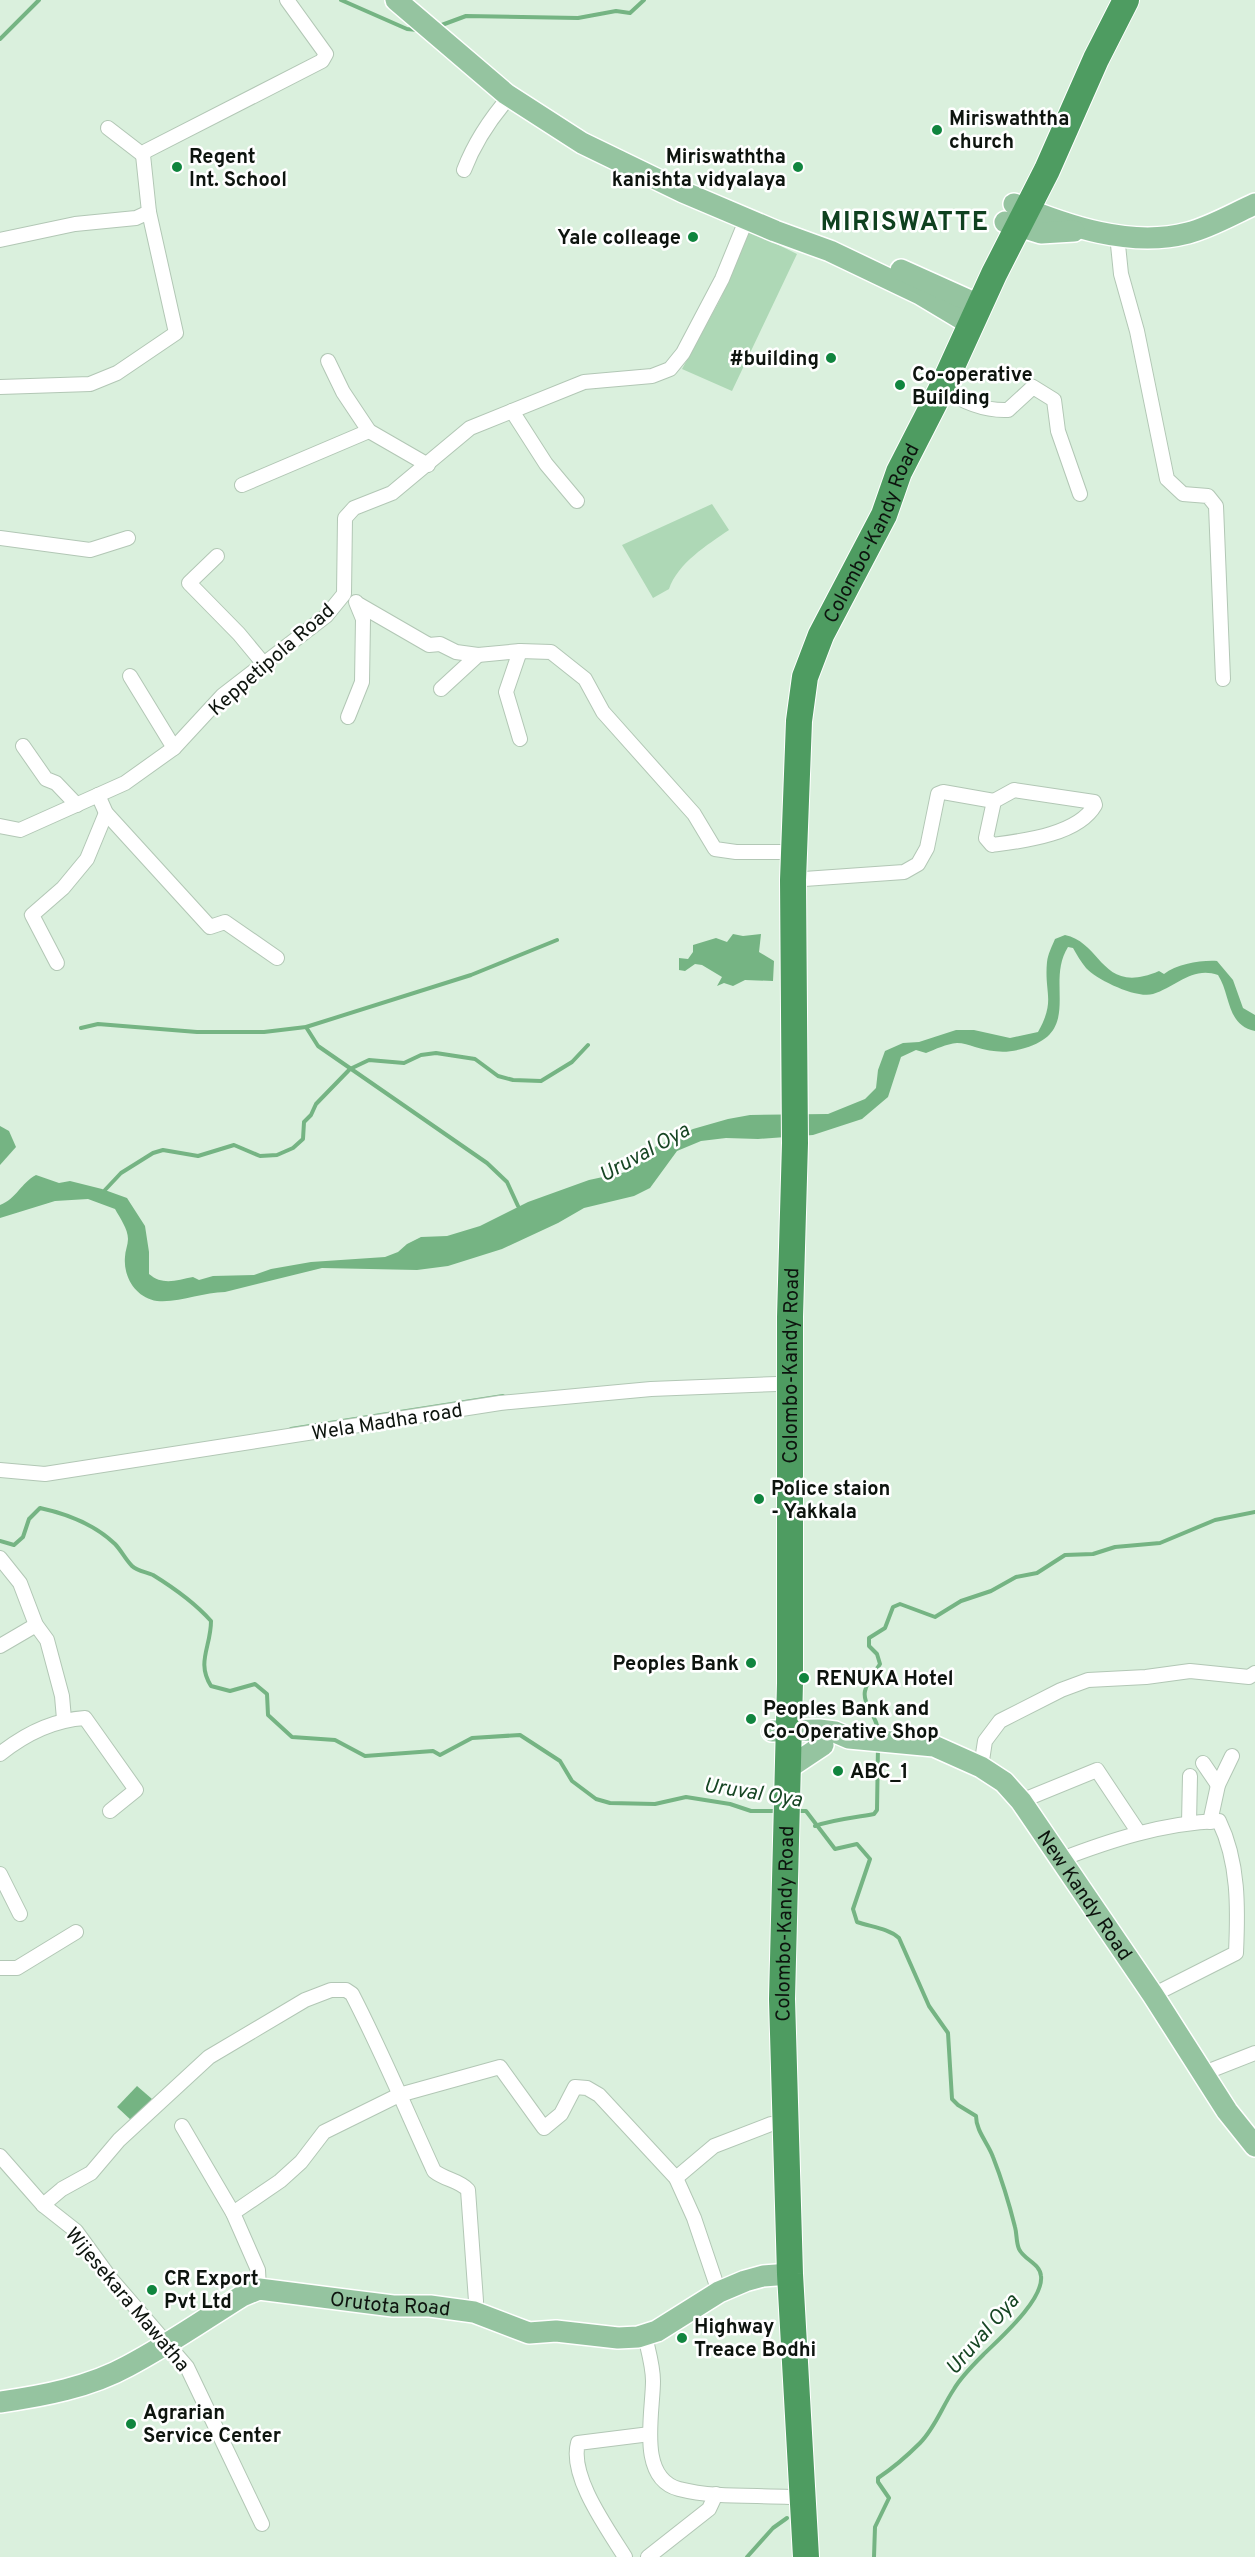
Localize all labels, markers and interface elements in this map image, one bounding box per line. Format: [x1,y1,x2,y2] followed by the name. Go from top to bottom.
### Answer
[949,107,1069,156] place label: Miriswaththa church
[930,123,944,137] marker: Miriswaththa church
[189,145,287,194] place label: Regent Int. School
[612,145,786,194] place label: Miriswaththa kanishta vidyalaya
[170,160,184,174] marker: Regent Int. School
[791,160,805,174] marker: Miriswaththa kanishta vidyalaya
[820,207,990,240] district label: MIRISWATTE
[557,226,681,252] place label: Yale colleage
[686,230,700,244] marker: Yale colleage
[729,347,819,373] place label: #building
[824,351,838,365] marker: #building
[912,363,1033,412] place label: Co-operative Building
[893,378,907,392] marker: Co-operative Building
[819,440,926,628] street label: Colombo-Kandy Road
[204,599,341,722] street label: Keppetipola Road
[595,1117,695,1189] water label: Uruval Oya
[779,1267,806,1464] street label: Colombo-Kandy Road
[310,1398,465,1448] street label: Wela Madha road
[771,1477,890,1526] place label: Police staion - Yakkala
[752,1492,766,1506] marker: Police staion - Yakkala
[612,1652,739,1678] place label: Peoples Bank
[744,1656,758,1670] marker: Peoples Bank
[816,1667,954,1693] place label: RENUKA Hotel
[797,1671,811,1685] marker: RENUKA Hotel
[763,1697,939,1746] place label: Peoples Bank and Co-Operative Shop
[744,1712,758,1726] marker: Peoples Bank and Co-Operative Shop
[850,1760,908,1786] place label: ABC_1
[831,1764,845,1778] marker: ABC_1
[702,1772,804,1815] water label: Uruval Oya
[771,1825,801,2022] street label: Colombo-Kandy Road
[1030,1826,1137,1966] street label: New Kandy Road
[58,2223,195,2378] street label: Wijesekara Mawatha
[164,2267,259,2316] place label: CR Export Pvt Ltd
[145,2283,159,2297] marker: CR Export Pvt Ltd
[328,2287,452,2324] street label: Orutota Road
[940,2288,1026,2381] water label: Uruval Oya
[694,2315,816,2364] place label: Highway Treace Bodhi
[675,2331,689,2345] marker: Highway Treace Bodhi
[143,2401,282,2450] place label: Agrarian Service Center
[124,2417,138,2431] marker: Agrarian Service Center

